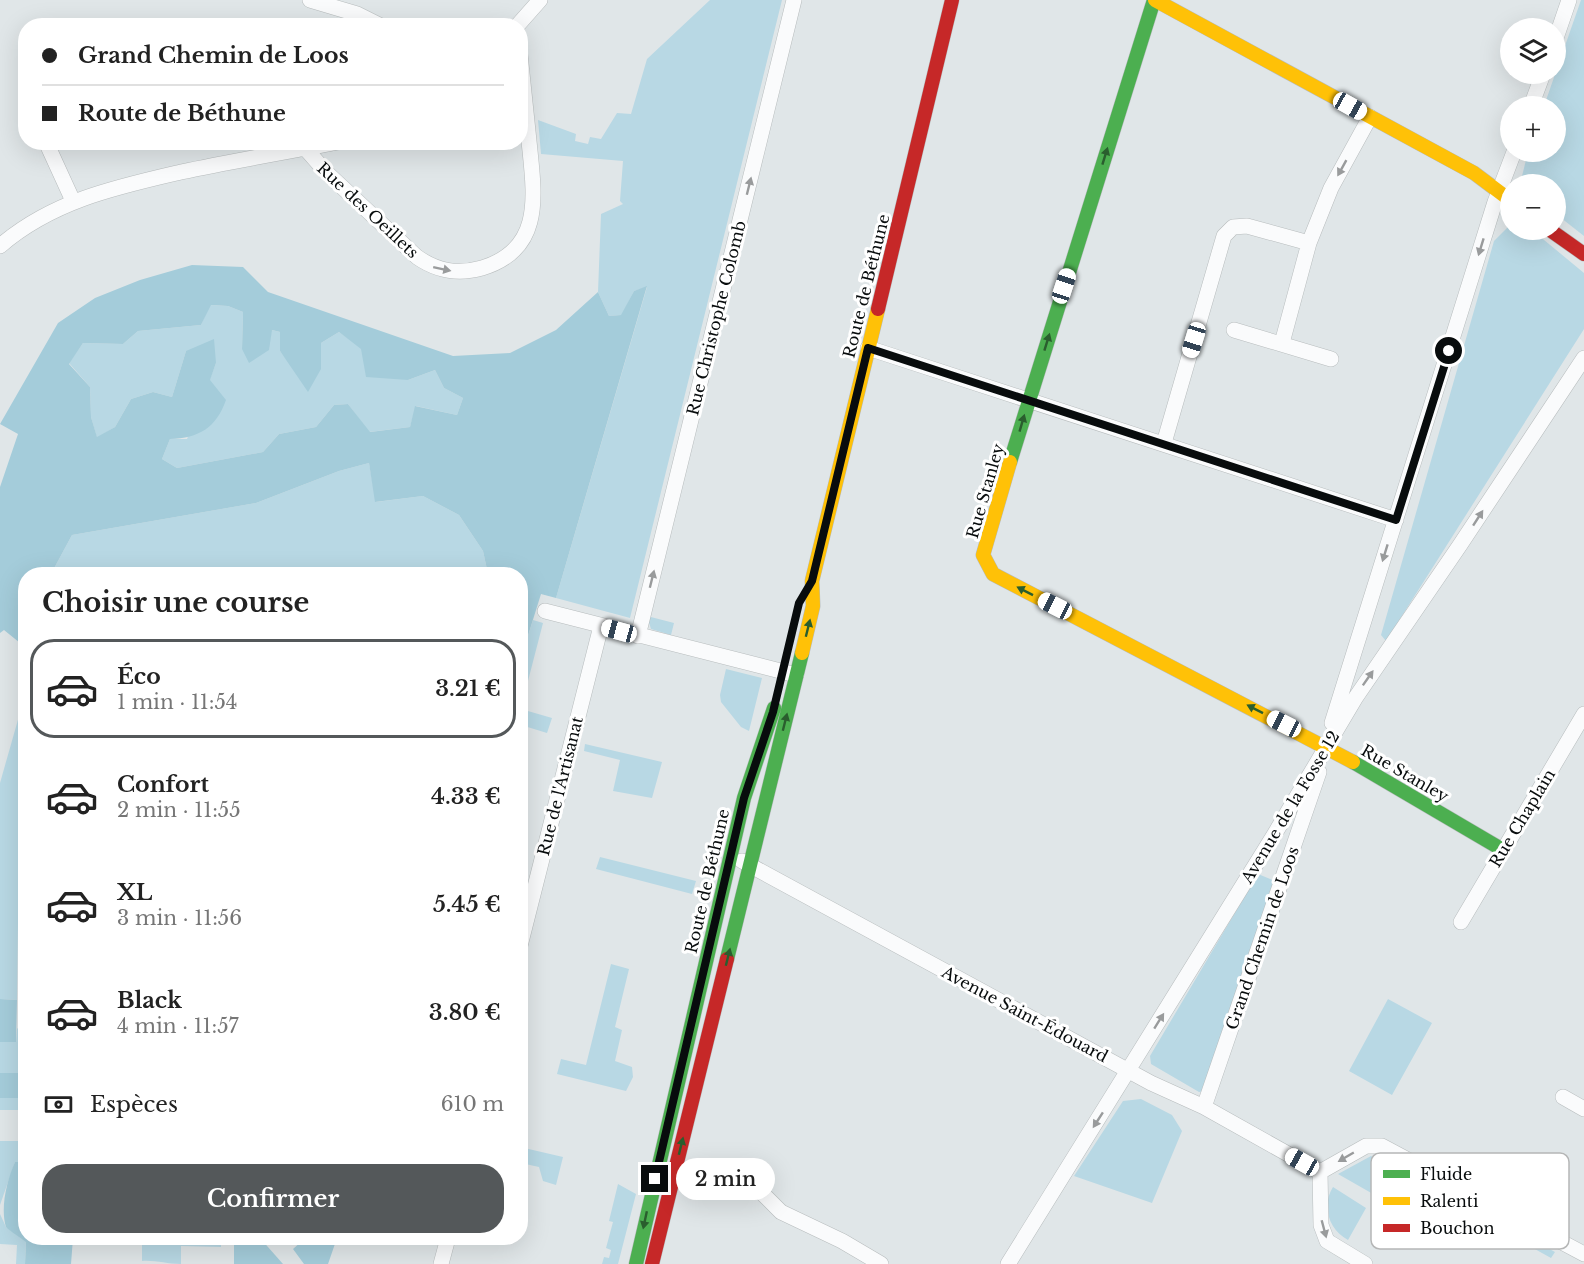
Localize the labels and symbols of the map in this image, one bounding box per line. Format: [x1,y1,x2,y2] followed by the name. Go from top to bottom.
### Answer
[1330,89,1370,123] car
[1101,147,1110,165] one-way arrow
[313,158,423,262] street label: Rue des Oeillets
[1337,160,1347,177] one-way arrow
[744,177,754,195] one-way arrow
[838,212,894,360] street label: Route de Béthune
[682,219,750,417] street label: Rue Christophe Colomb
[1476,238,1485,256] one-way arrow
[433,265,452,274] one-way arrow
[1050,266,1078,306] car
[1180,320,1208,360] car
[1042,333,1052,351] one-way arrow
[1435,337,1462,364] route start
[1018,414,1027,432] one-way arrow
[962,441,1008,541] street label: Rue Stanley
[1473,509,1484,526] one-way arrow
[1380,544,1389,562] one-way arrow
[648,570,658,589] one-way arrow
[1017,586,1034,596] one-way arrow
[1035,590,1075,622] car
[599,618,639,644] car
[804,619,814,637] one-way arrow
[1362,671,1374,687] one-way arrow
[1246,704,1263,714] one-way arrow
[1264,708,1304,740] car
[780,713,790,731] one-way arrow
[533,714,587,858] street label: Rue de l'Artisanat
[1236,727,1343,888] street label: Avenue de la Fosse 12
[1358,740,1453,806] street label: Rue Stanley
[1485,765,1559,871] street label: Rue Chaplain
[681,807,733,955] street label: Route de Béthune
[1221,844,1303,1032] street label: Grand Chemin de Loos
[723,947,733,966] one-way arrow
[938,961,1112,1066] street label: Avenue Saint-Édouard
[1154,1013,1165,1029] one-way arrow
[1092,1112,1103,1128] one-way arrow
[676,1137,686,1155] one-way arrow
[1282,1145,1322,1179] car
[1337,1152,1354,1162] one-way arrow
[1371,1153,1569,1249] legend
[676,1158,775,1200] callout: 2 min
[1420,1164,1472,1184] text: Fluide
[641,1165,668,1192] route end
[1420,1191,1479,1211] text: Ralenti
[640,1211,649,1230] one-way arrow
[1420,1218,1495,1238] text: Bouchon
[1319,1220,1329,1238] one-way arrow

